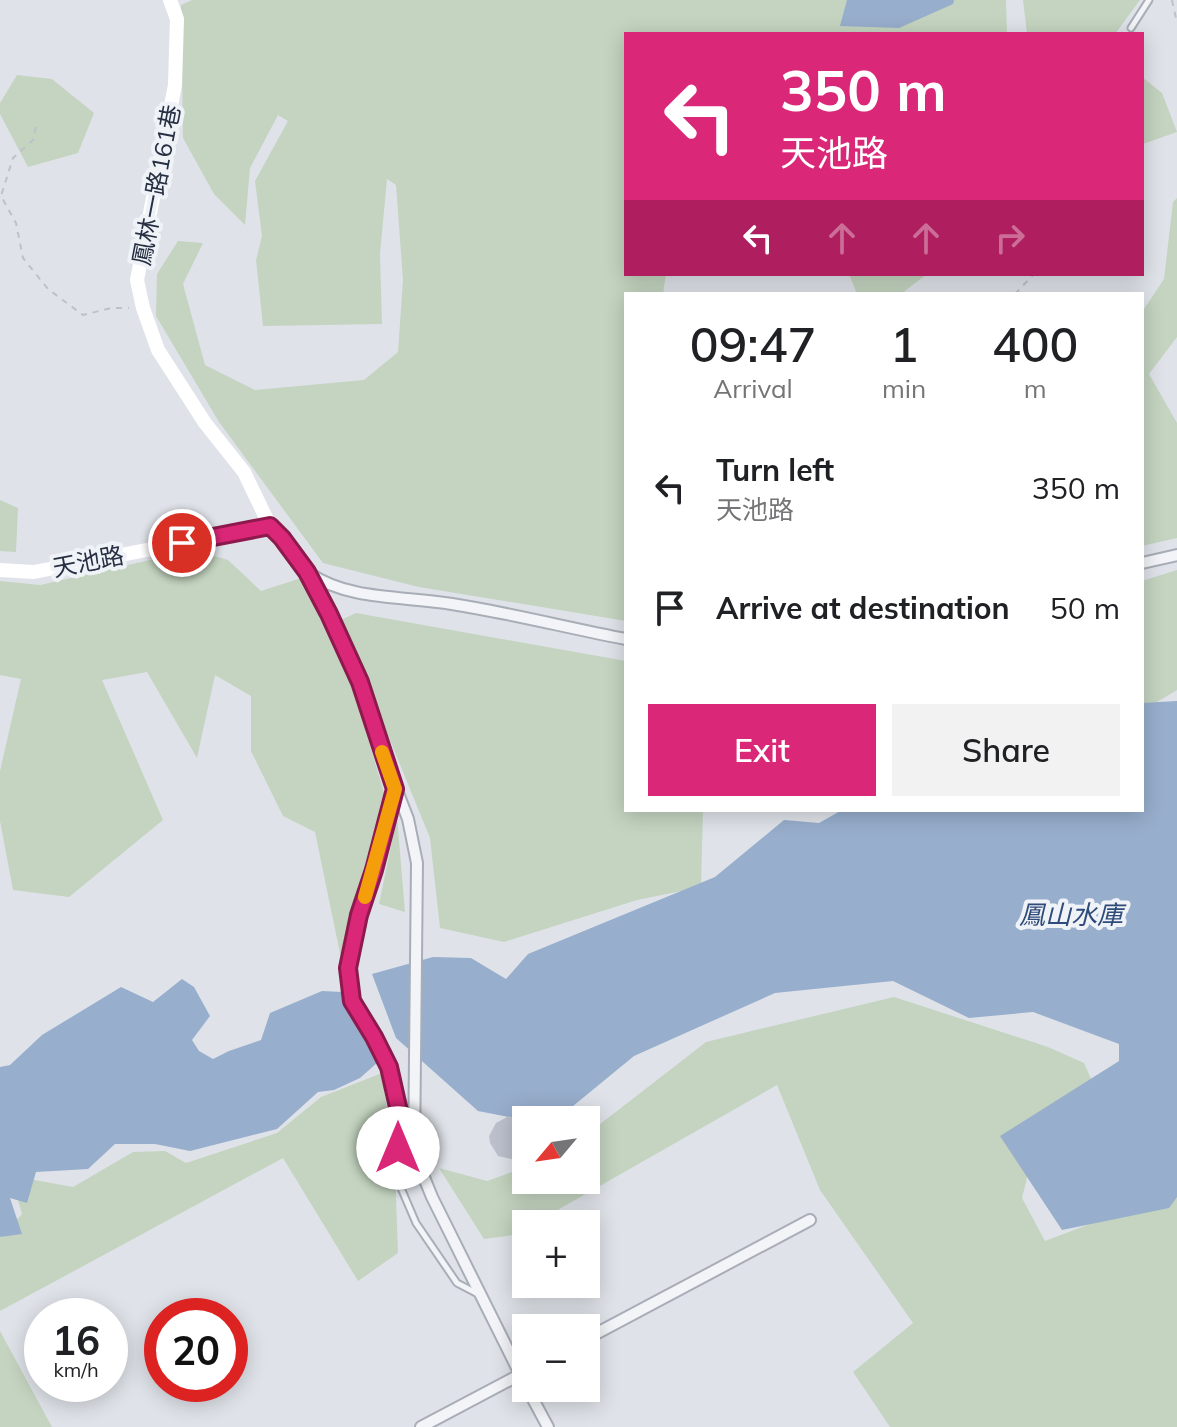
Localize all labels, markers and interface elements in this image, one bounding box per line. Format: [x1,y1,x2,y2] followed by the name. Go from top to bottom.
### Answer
[780,55,947,125] text: 350 m
[648,64,752,168] icon: left
[126,102,186,268] street label: 鳳林一路161巷
[780,130,888,175] text: 天池路
[736,216,780,260] icon: left
[820,216,864,260] icon: ahead
[904,216,948,260] icon: ahead
[988,216,1032,260] icon: right
[690,314,816,374] text: 09:47
[890,314,918,374] text: 1
[992,314,1078,374] text: 400
[713,372,793,405] text: Arrival
[882,372,926,405] text: min
[1024,372,1047,405] text: m
[716,451,834,489] text: Turn left
[648,466,692,510] icon: left
[1032,469,1120,507] text: 350 m
[716,493,794,526] text: 天池路
[148,509,216,577] pin
[160,521,204,565] icon: arrive
[50,539,126,583] street label: 天池路
[648,586,692,630] icon: arrive
[716,589,1010,627] text: Arrive at destination
[1050,589,1120,627] text: 50 m
[648,704,876,796] button: Exit
[892,704,1120,796] button: Share
[1019,898,1127,931] water label: 鳳山水庫
[356,1106,440,1190] position arrow
[512,1106,600,1194] north arrow
[512,1106,600,1402] map controls
[512,1210,600,1298] button: +
[144,1298,248,1402] speed limit sign: 20
[512,1314,600,1402] button: −
[52,1315,100,1365] text: 16
[53,1357,99,1382] text: km/h

